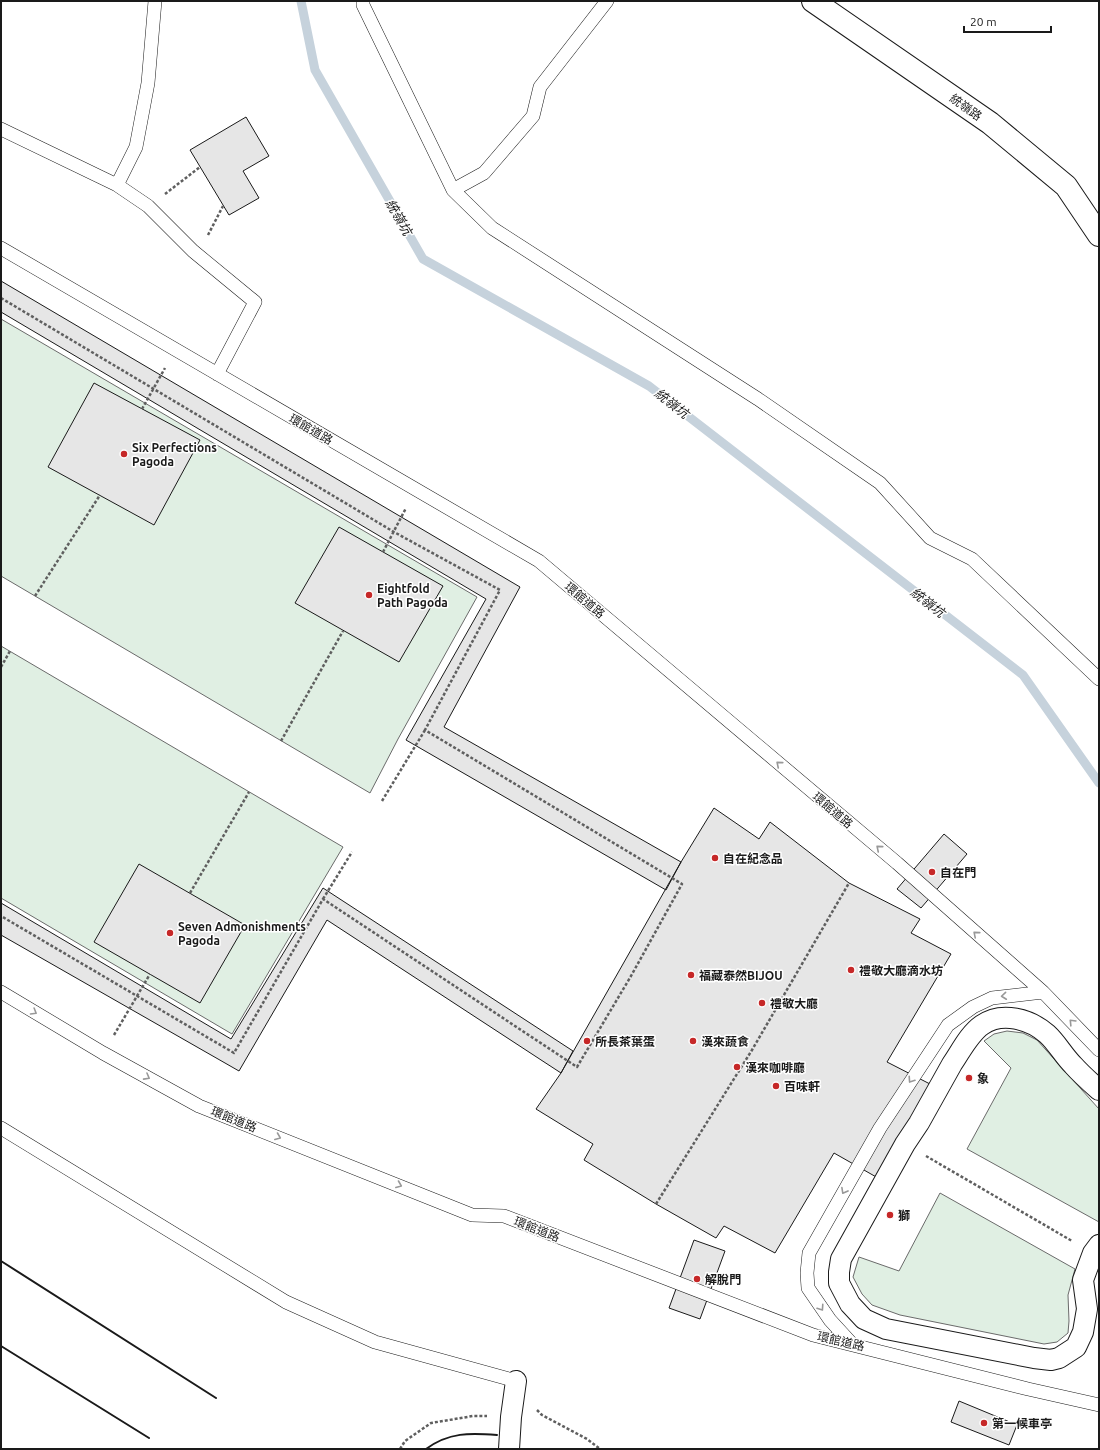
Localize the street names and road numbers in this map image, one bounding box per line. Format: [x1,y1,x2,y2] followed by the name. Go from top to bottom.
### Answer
[948,91,984,123] street label: 統嶺路
[287,411,335,447] street label: 環館道路
[562,580,608,620] street label: 環館道路
[810,790,856,830] street label: 環館道路
[209,1104,259,1134] street label: 環館道路
[512,1214,562,1244] street label: 環館道路
[816,1329,866,1353] street label: 環館道路

